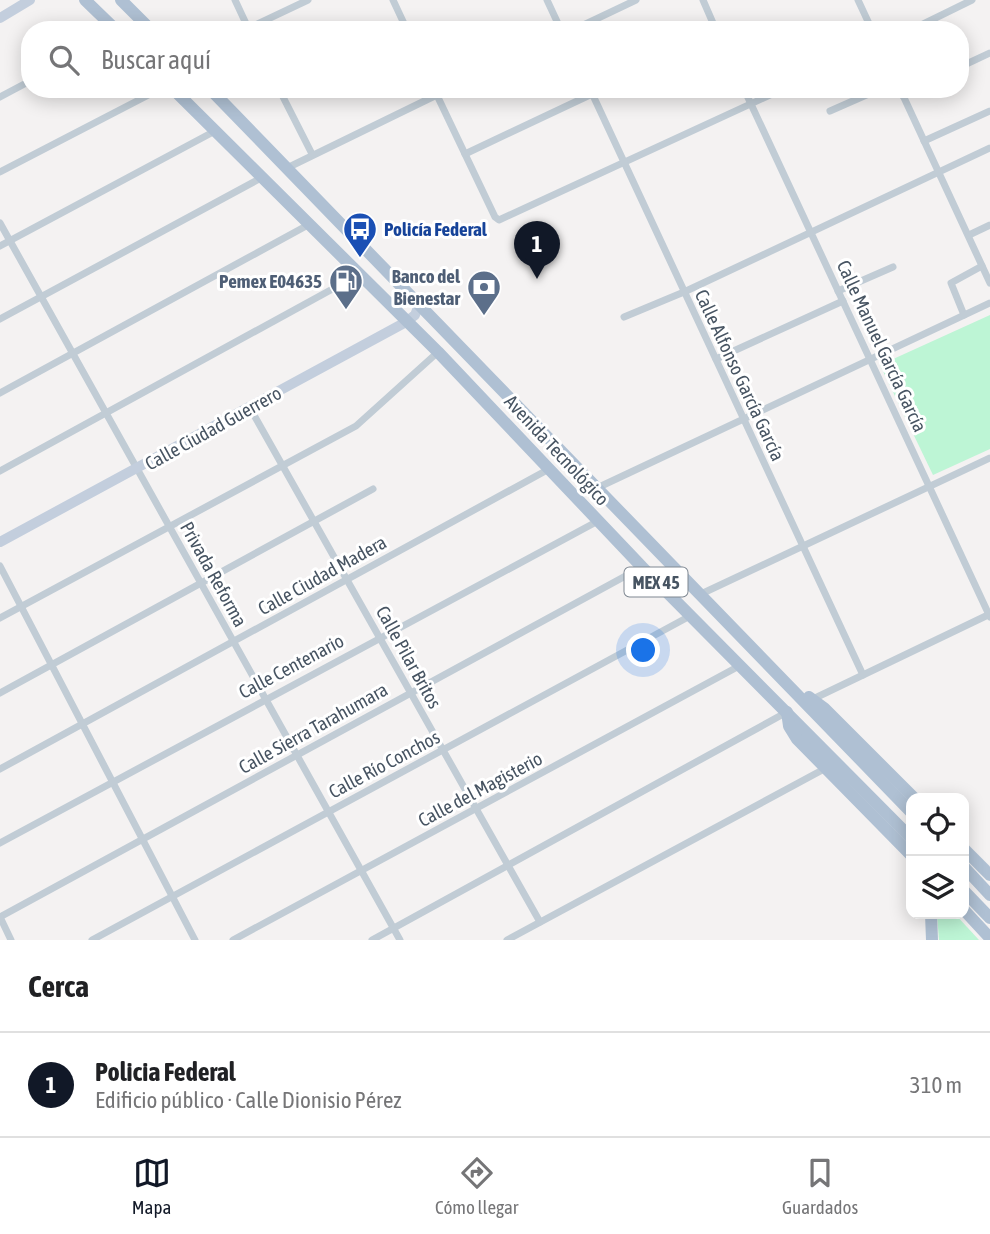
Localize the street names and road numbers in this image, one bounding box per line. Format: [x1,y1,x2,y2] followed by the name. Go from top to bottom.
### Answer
[833,257,931,435] street label: Calle Manuel García García
[691,286,789,464] street label: Calle Alfonso García García
[141,381,285,475] street label: Calle Ciudad Guerrero
[500,390,614,510] street label: Avenida Tecnológico
[176,518,252,630] street label: Privada Reforma
[254,531,390,619] street label: Calle Ciudad Madera
[624,568,688,596] road number: MEX 45
[372,602,446,712] street label: Calle Pilar Britos
[235,629,347,703] street label: Calle Centenario
[235,678,391,778] street label: Calle Sierra Tarahumara
[325,725,443,802] street label: Calle Río Conchos
[414,747,546,831] street label: Calle del Magisterio

